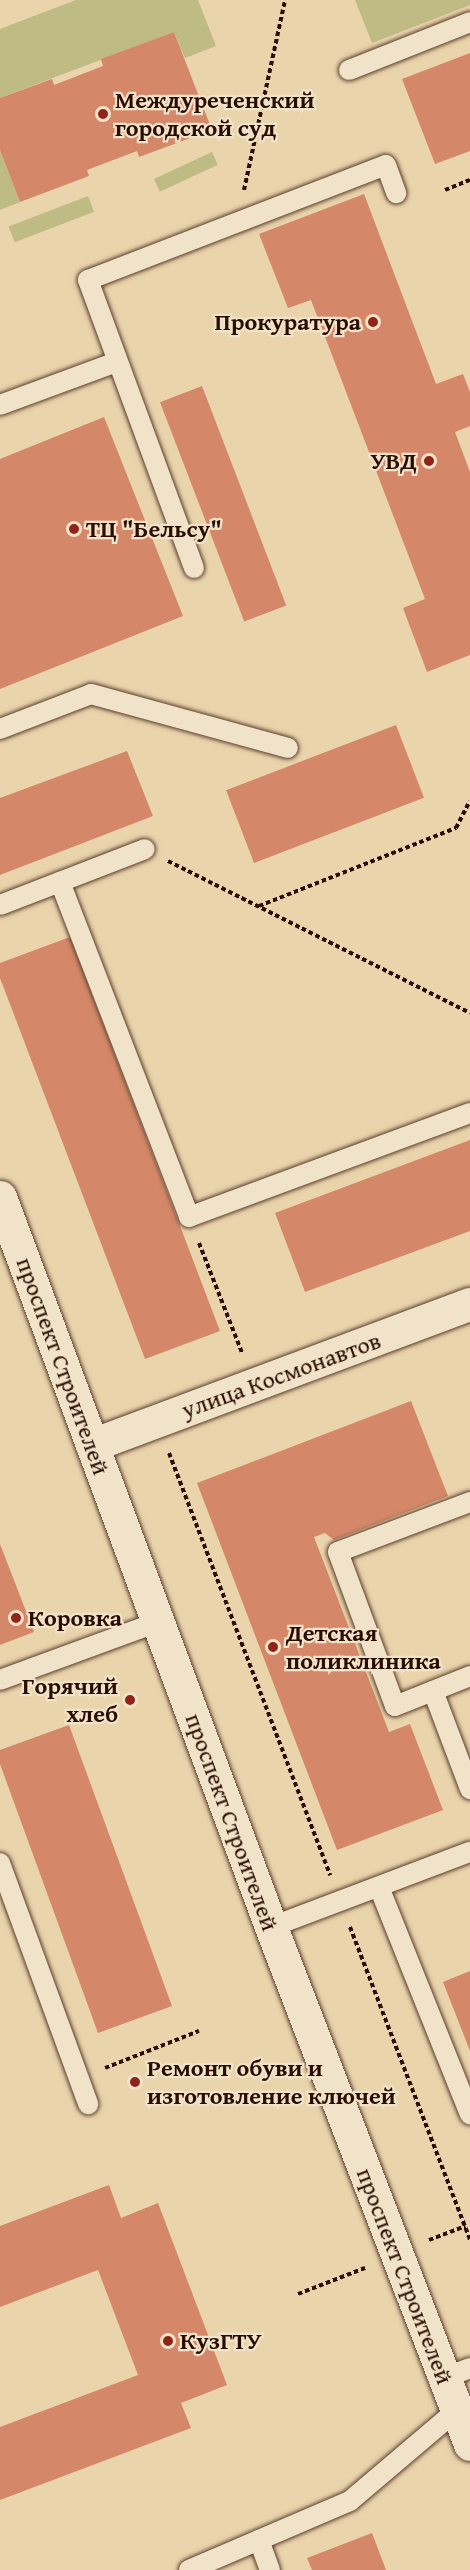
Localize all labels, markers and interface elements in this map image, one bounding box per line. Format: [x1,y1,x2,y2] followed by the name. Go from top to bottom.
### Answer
[115,86,314,142] place label: Междуреченский городской суд
[96,107,110,121] marker: Междуреченский городской суд
[215,308,361,336] place label: Прокуратура
[366,315,380,329] marker: Прокуратура
[371,447,417,475] place label: УВД
[422,454,436,468] marker: УВД
[86,515,222,543] place label: ТЦ "Бельсу"
[67,522,81,536] marker: ТЦ "Бельсу"
[10,1253,116,1479] street label: проспект Строителей
[178,1326,384,1424] street label: улица Космонавтов
[28,1604,122,1632] place label: Коровка
[9,1611,23,1625] marker: Коровка
[286,1619,441,1675] place label: Детская поликлиника
[264,1638,282,1656] marker: Детская поликлиника
[22,1672,118,1728] place label: Горячий хлеб
[123,1693,137,1707] marker: Горячий хлеб
[179,1709,285,1935] street label: проспект Строителей
[147,2054,396,2110] place label: Ремонт обуви и изготовление ключей
[128,2075,142,2089] marker: Ремонт обуви и изготовление ключей
[350,2164,460,2388] street label: проспект Строителей
[180,2327,261,2355] place label: КузГТУ
[161,2334,175,2348] marker: КузГТУ

